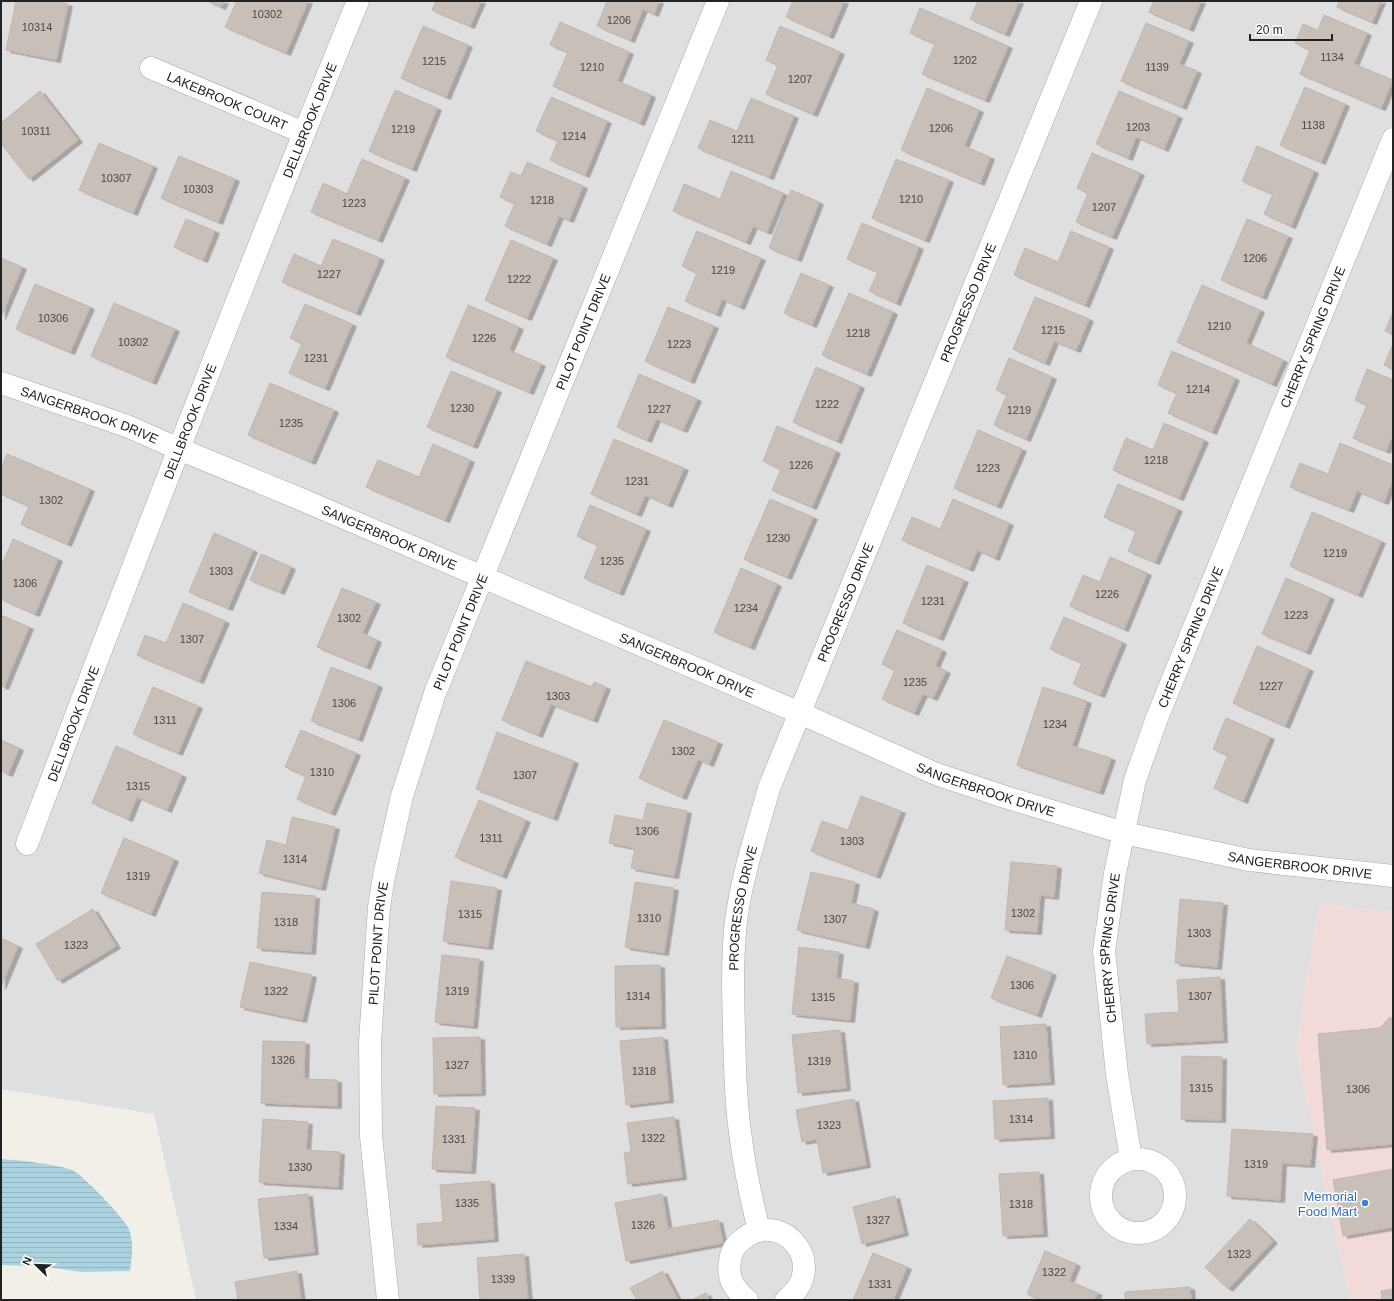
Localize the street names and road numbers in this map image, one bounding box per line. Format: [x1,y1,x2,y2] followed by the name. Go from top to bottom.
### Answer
[279,60,340,180] street label: DELLBROOK DRIVE
[165,68,290,133] street label: LAKEBROOK COURT
[937,240,999,364] street label: PROGRESSO DRIVE
[1277,264,1348,410] street label: CHERRY SPRING DRIVE
[552,271,613,392] street label: PILOT POINT DRIVE
[160,361,219,481] street label: DELLBROOK DRIVE
[19,383,161,447] street label: SANGERBROOK DRIVE
[320,502,459,573] street label: SANGERBROOK DRIVE
[814,540,876,664] street label: PROGRESSO DRIVE
[1155,564,1226,710] street label: CHERRY SPRING DRIVE
[430,571,491,692] street label: PILOT POINT DRIVE
[617,629,757,700] street label: SANGERBROOK DRIVE
[44,663,102,784] street label: DELLBROOK DRIVE
[914,759,1057,819] street label: SANGERBROOK DRIVE
[726,843,760,971] street label: PROGRESSO DRIVE
[1226,848,1373,881] street label: SANGERBROOK DRIVE
[1096,872,1122,1024] street label: CHERRY SPRING DRIVE
[365,880,391,1005] street label: PILOT POINT DRIVE

